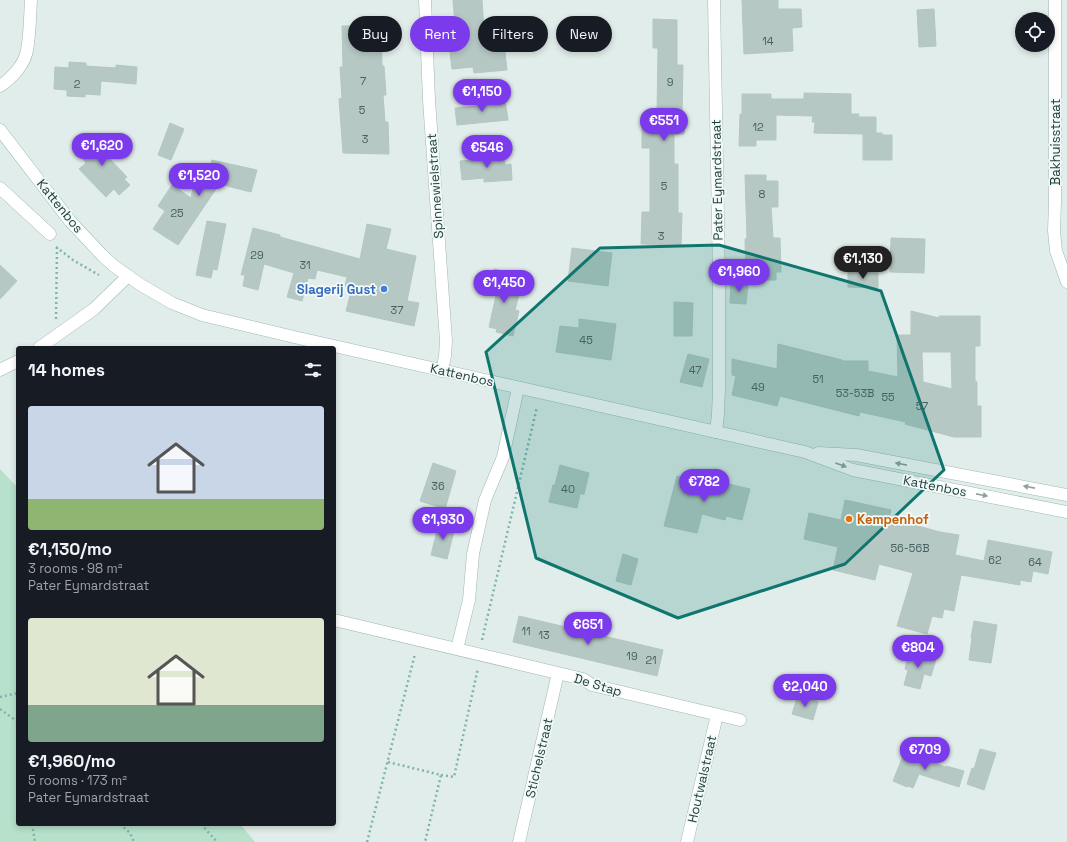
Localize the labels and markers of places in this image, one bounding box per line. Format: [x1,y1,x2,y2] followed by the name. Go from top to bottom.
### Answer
[449,79,515,113] pin: €1,150
[640,108,688,142] pin: €551
[69,133,135,167] pin: €1,620
[463,135,511,169] pin: €546
[166,163,232,197] pin: €1,520
[830,246,896,280] pin: €1,130
[706,259,772,293] pin: €1,960
[471,270,537,304] pin: €1,450
[297,281,376,298] place label: Slagerij Gust
[379,284,389,294] marker: Slagerij Gust
[680,469,728,503] pin: €782
[410,507,476,541] pin: €1,930
[857,511,929,528] place label: Kempenhof
[844,514,854,524] marker: Kempenhof
[564,612,612,646] pin: €651
[894,635,942,669] pin: €804
[772,674,838,708] pin: €2,040
[901,737,949,771] pin: €709

